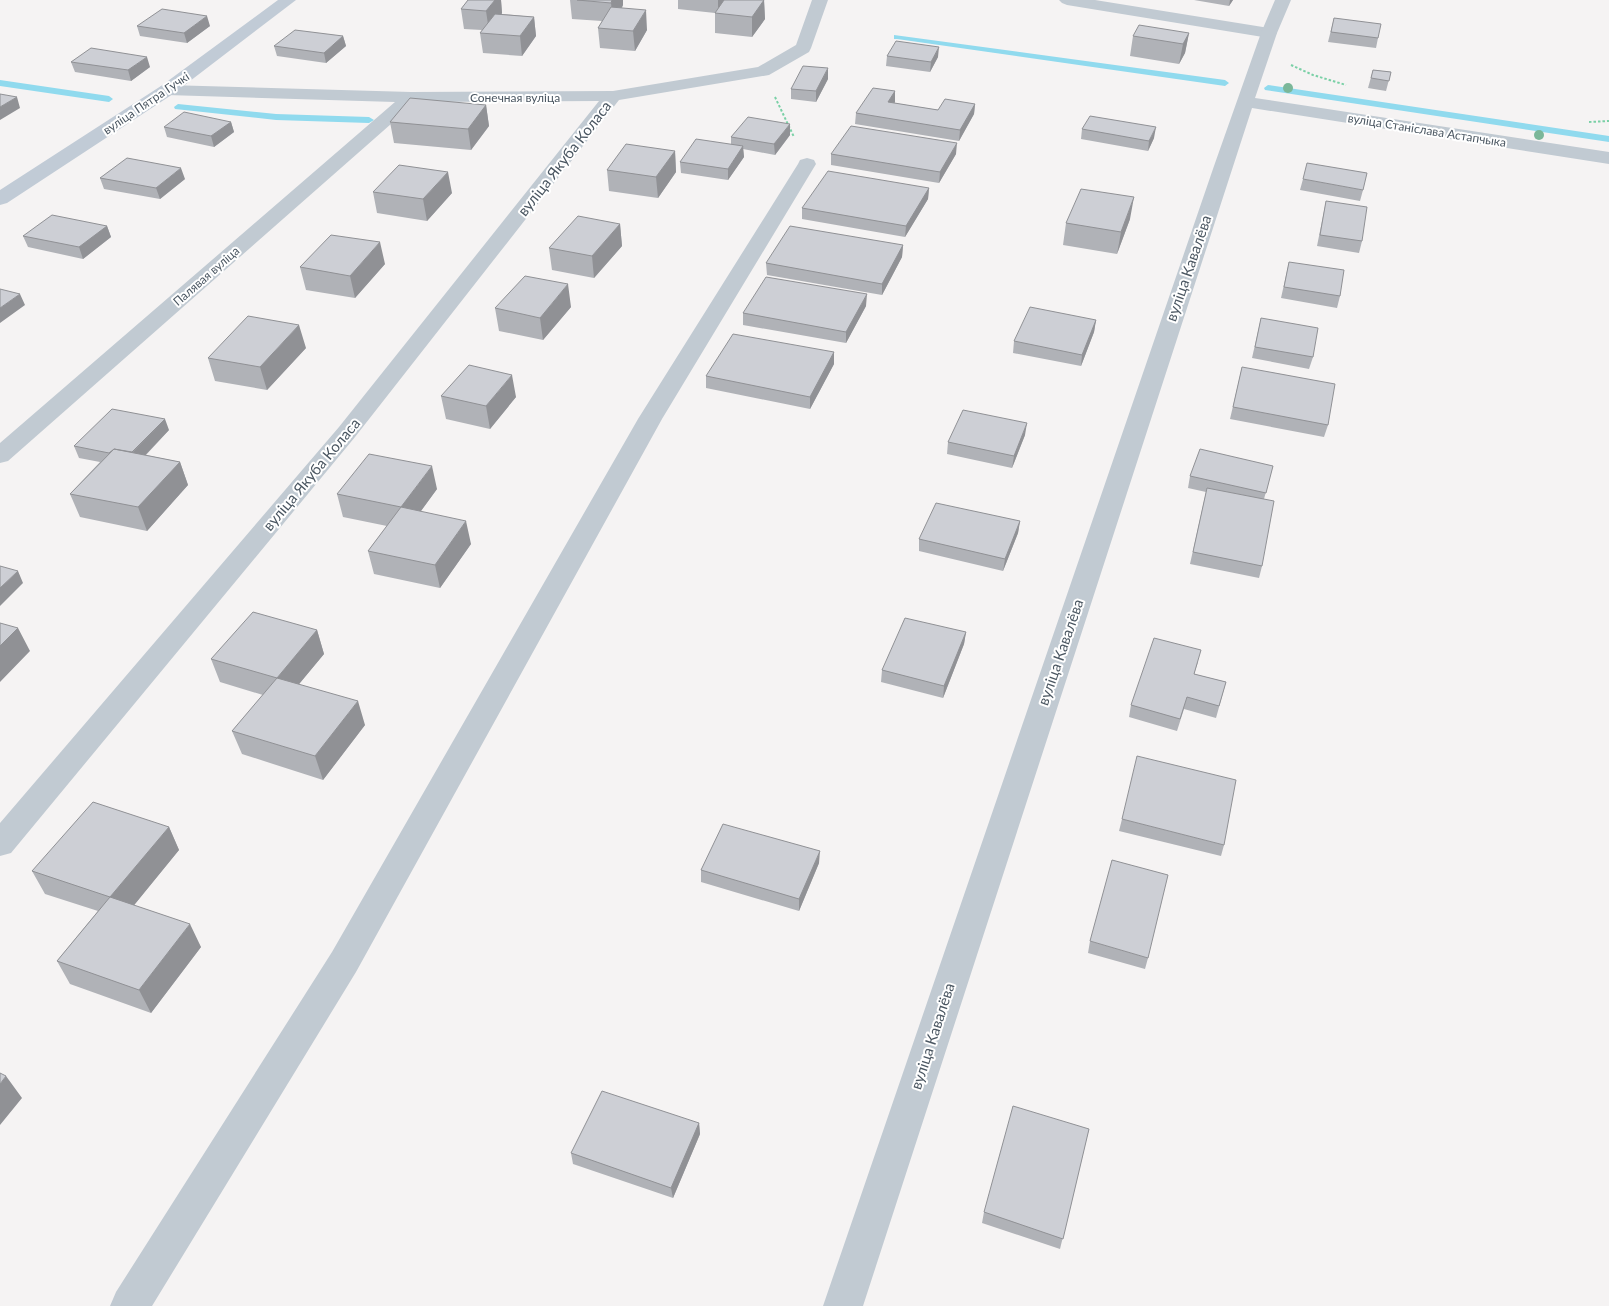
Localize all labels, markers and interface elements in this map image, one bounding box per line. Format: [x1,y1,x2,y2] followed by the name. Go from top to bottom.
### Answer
[100,69,192,137] street label: вуліца Пятра Гучкі
[470,90,560,105] street label: Сонечная вуліца
[513,97,615,219] street label: вуліца Якуба Коласа
[1347,110,1507,150] street label: вуліца Станіслава Астапчыка
[1161,213,1215,323] street label: вуліца Кавалёва
[170,243,242,309] street label: Палявая вуліца
[259,414,363,534] street label: вуліца Якуба Коласа
[1033,597,1087,707] street label: вуліца Кавалёва
[906,980,958,1092] street label: вуліца Кавалёва

